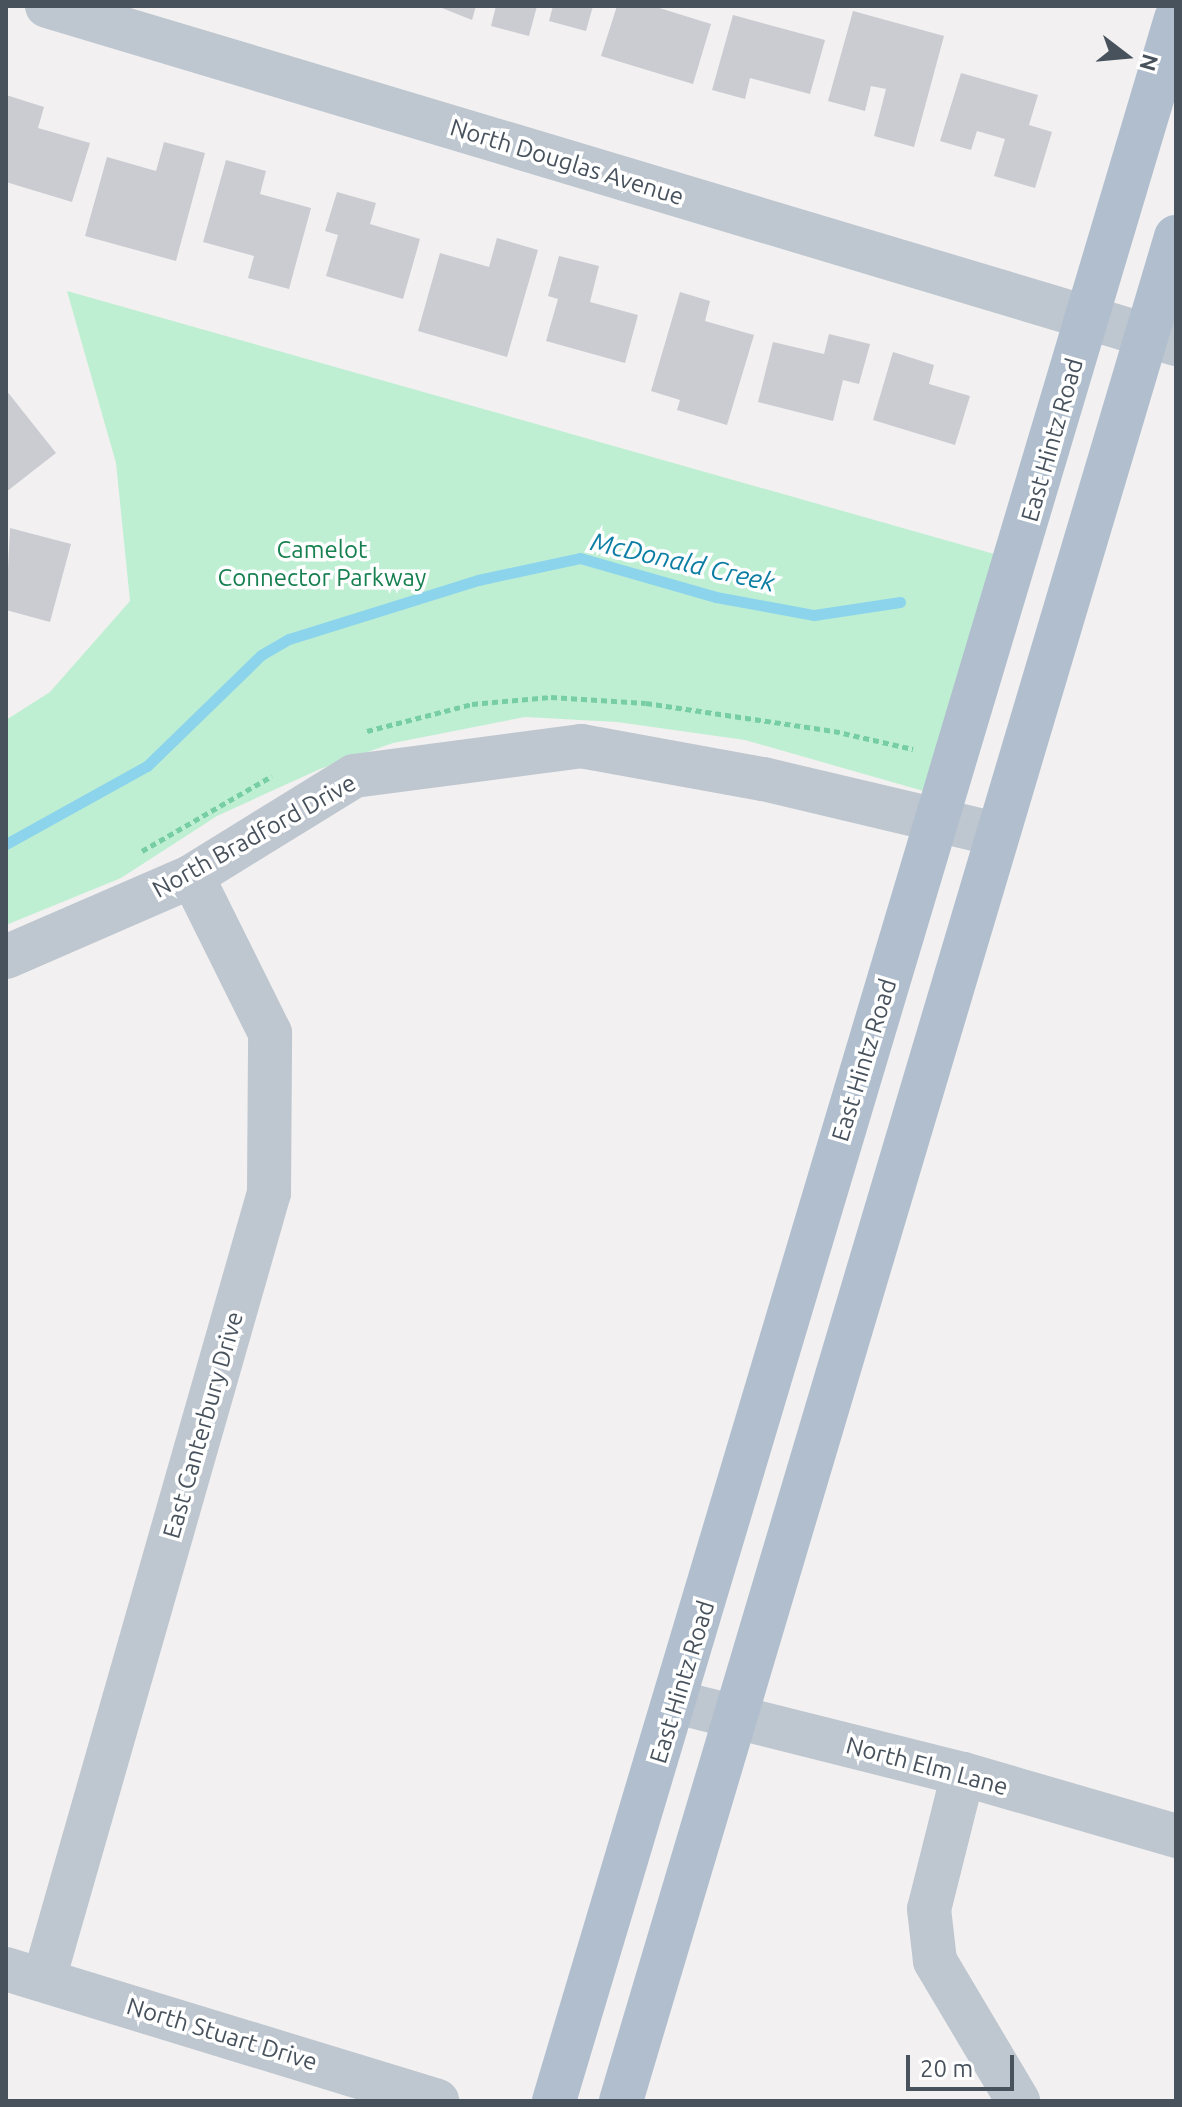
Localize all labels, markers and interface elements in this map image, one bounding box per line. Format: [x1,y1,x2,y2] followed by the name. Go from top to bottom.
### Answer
[1086,16,1166,96] north arrow
[1135,51,1164,74] text: N
[447,113,687,211] street label: North Douglas Avenue
[1015,355,1089,525] street label: East Hintz Road
[588,526,778,598] water label: McDonald Creek
[218,536,426,592] park label: Camelot Connector Parkway
[147,768,361,904] street label: North Bradford Drive
[826,975,902,1145] street label: East Hintz Road
[157,1308,249,1542] street label: East Canterbury Drive
[644,1597,720,1767] street label: East Hintz Road
[843,1731,1011,1801] street label: North Elm Lane
[123,1991,321,2077] street label: North Stuart Drive
[910,2039,1018,2089] scale bar
[920,2055,973,2082] text: 20 m

